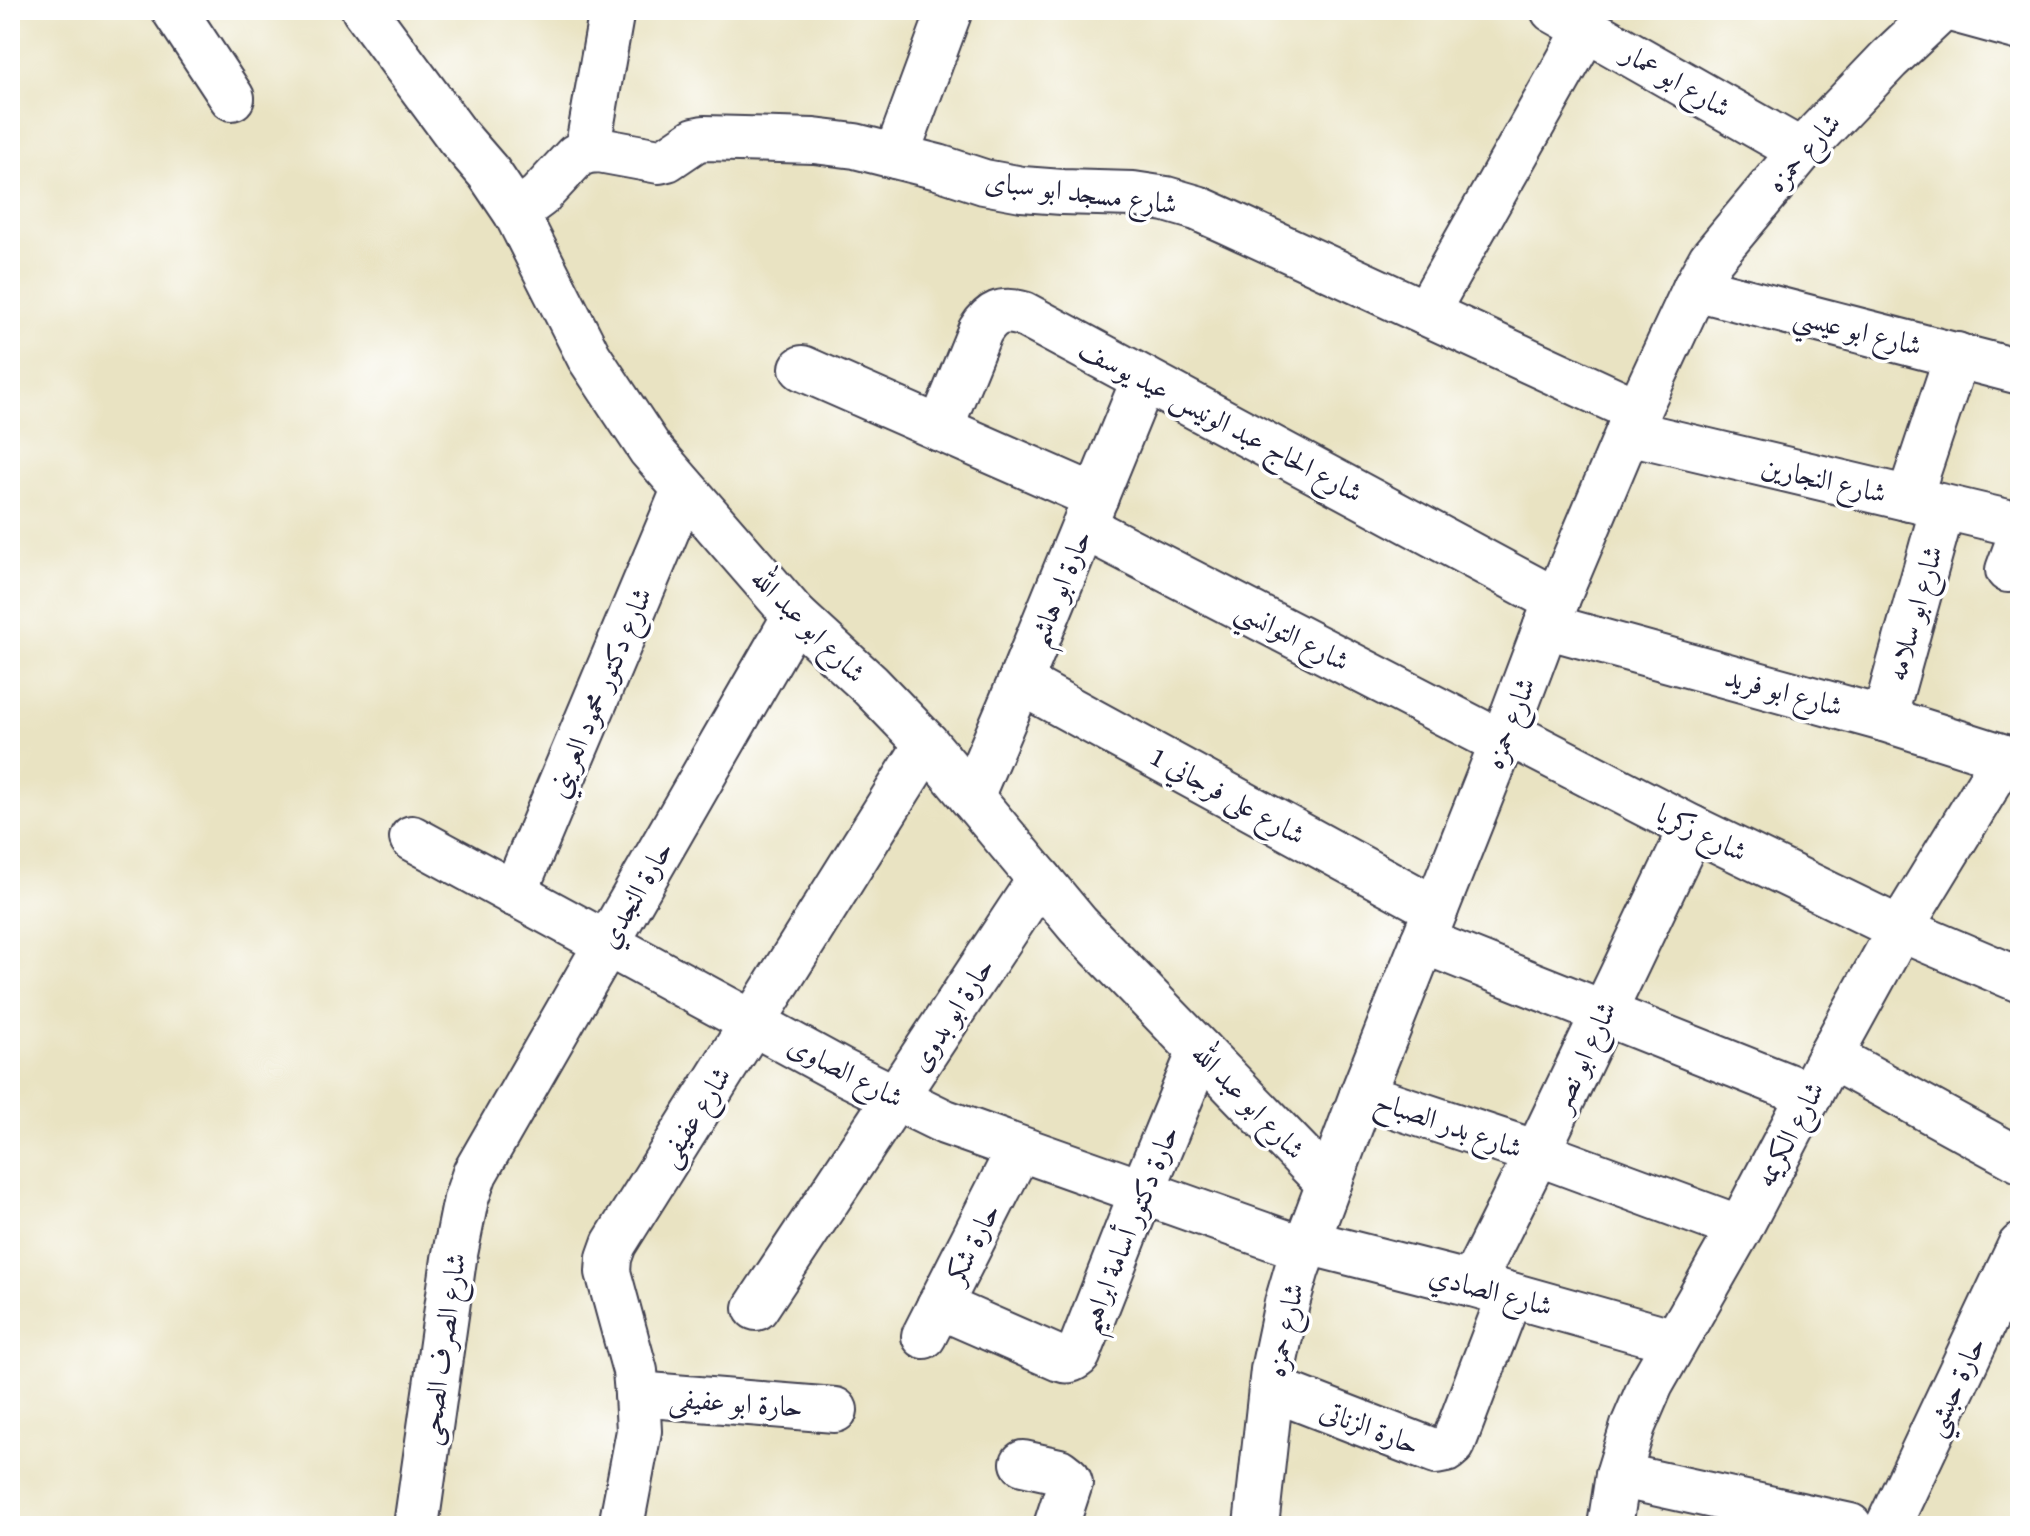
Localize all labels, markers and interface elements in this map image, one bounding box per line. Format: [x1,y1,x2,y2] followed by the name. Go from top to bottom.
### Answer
[1611,30,1739,131] street label: شارع ابو عمار
[1756,103,1853,203] street label: شارع حمزه
[982,159,1180,228] street label: شارع مسجد ابو سباى
[1788,294,1927,372] street label: شارع ابو عيسي
[1069,327,1371,517] street label: شارع الحاج عبد الونيس عيد يوسف
[1757,444,1891,517] street label: شارع النجارين
[1017,523,1108,655] street label: حارة ابو هاشم
[1875,541,1956,686] street label: شارع ابو سلامه
[740,558,876,694] street label: شارع ابو عبد الله
[536,580,666,805] street label: شارع دكتور محمود العريني
[1226,588,1357,687] street label: شارع التوانسي
[1720,655,1848,730] street label: شارع ابو فريد
[1472,671,1548,776] street label: شارع حمزه
[1141,735,1313,858] street label: شارع على فرجاني 1
[1648,792,1755,875] street label: شارع زكريا
[587,832,685,957] street label: حارة النجدي
[898,948,1003,1079] street label: حارة ابو بدوى
[1538,994,1629,1122] street label: شارع ابو نصر
[779,1024,911,1121] street label: شارع الصاوى
[1180,1033,1316,1171] street label: شارع ابو عبد الله
[647,1058,744,1176] street label: شارع عفيفى
[1744,1074,1837,1196] street label: شارع الكريمه
[1368,1079,1528,1174] street label: شارع بدر الصباح
[1067,1119,1195,1342] street label: حارة دكتور أسامة ابراهيم
[933,1195,1009,1293] street label: حارة شكر
[408,1250,479,1448] street label: شارع الصرف الصحى
[1424,1253,1557,1330] street label: شارع الصادي
[1254,1279,1317,1382] street label: شارع حمزه
[1913,1329,2001,1445] street label: حارة حبشي
[668,1376,804,1428] street label: حارة ابو عفيفى
[1314,1389,1426,1464] street label: حارة الزناتى

